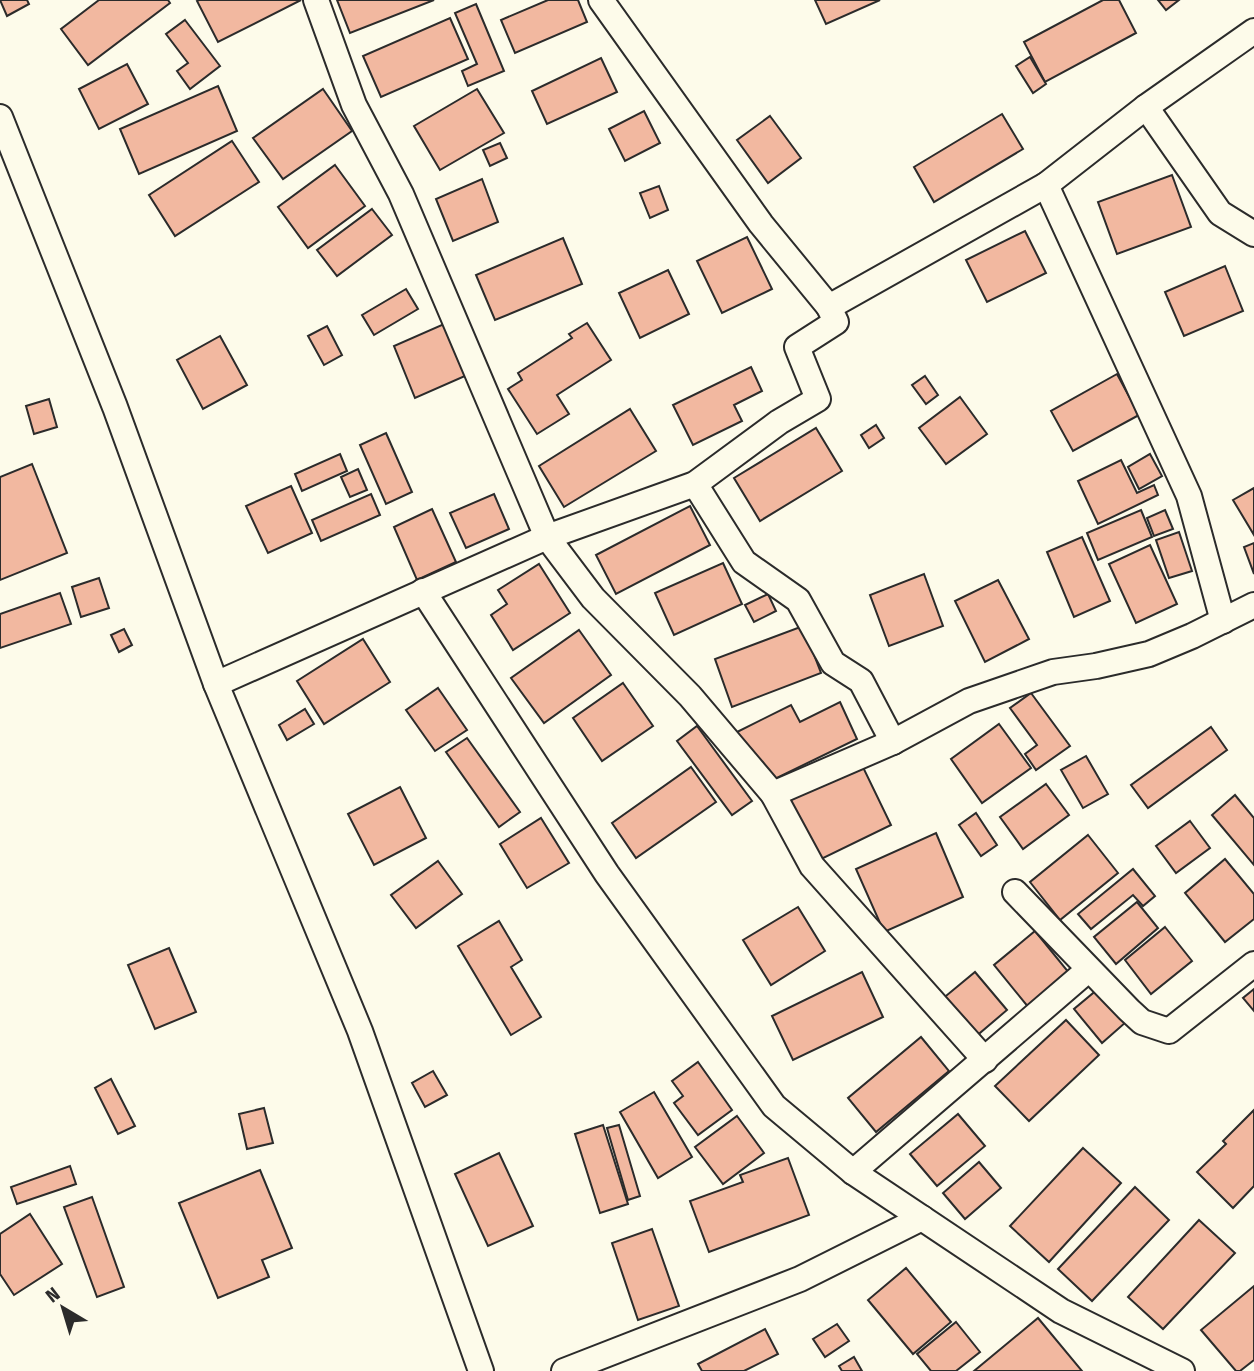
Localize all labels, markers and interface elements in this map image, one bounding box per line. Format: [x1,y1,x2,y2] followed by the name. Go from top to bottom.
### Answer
[28,1273,98,1343] north arrow
[41,1282,64,1308] text: N

